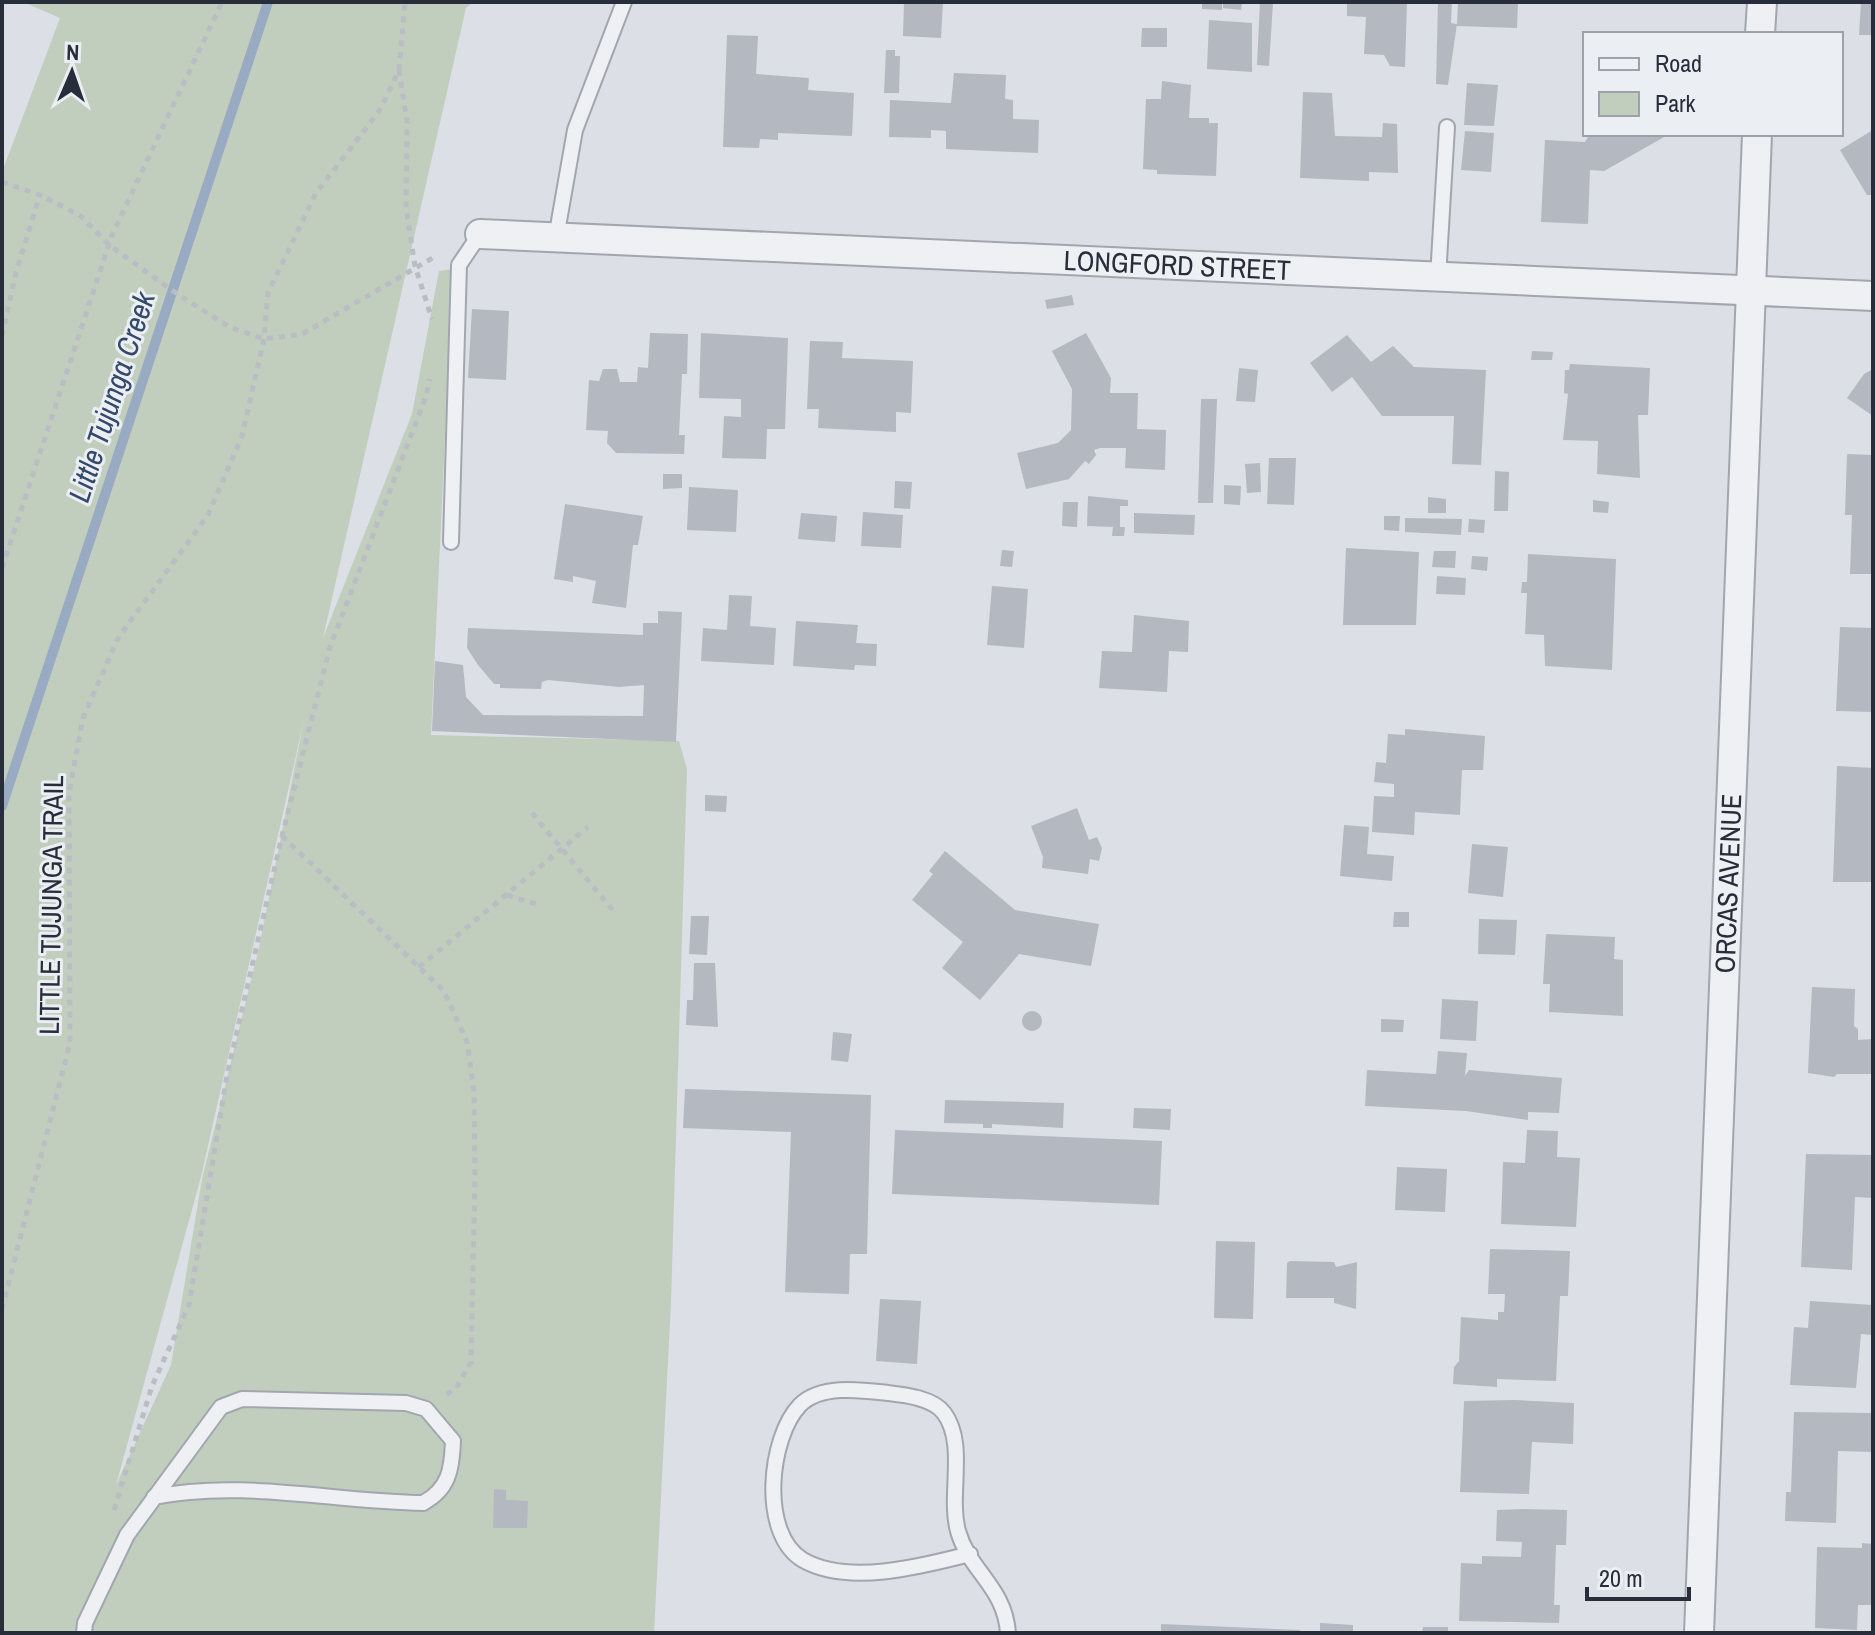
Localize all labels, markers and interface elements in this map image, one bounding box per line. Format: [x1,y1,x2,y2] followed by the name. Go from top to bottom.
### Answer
[32,32,112,112] north arrow
[1583,32,1843,136] legend
[66,37,80,67] text: N
[1655,47,1702,79] text: Road
[1655,87,1696,119] text: Park
[1063,241,1292,289] street label: LONGFORD STREET
[58,285,164,507] water label: Little Tujunga Creek
[30,775,72,1035] street label: LITTLE TUJUNGA TRAIL
[1706,793,1750,974] street label: ORCAS AVENUE
[1587,1551,1689,1601] scale bar
[1599,1562,1643,1594] text: 20 m

